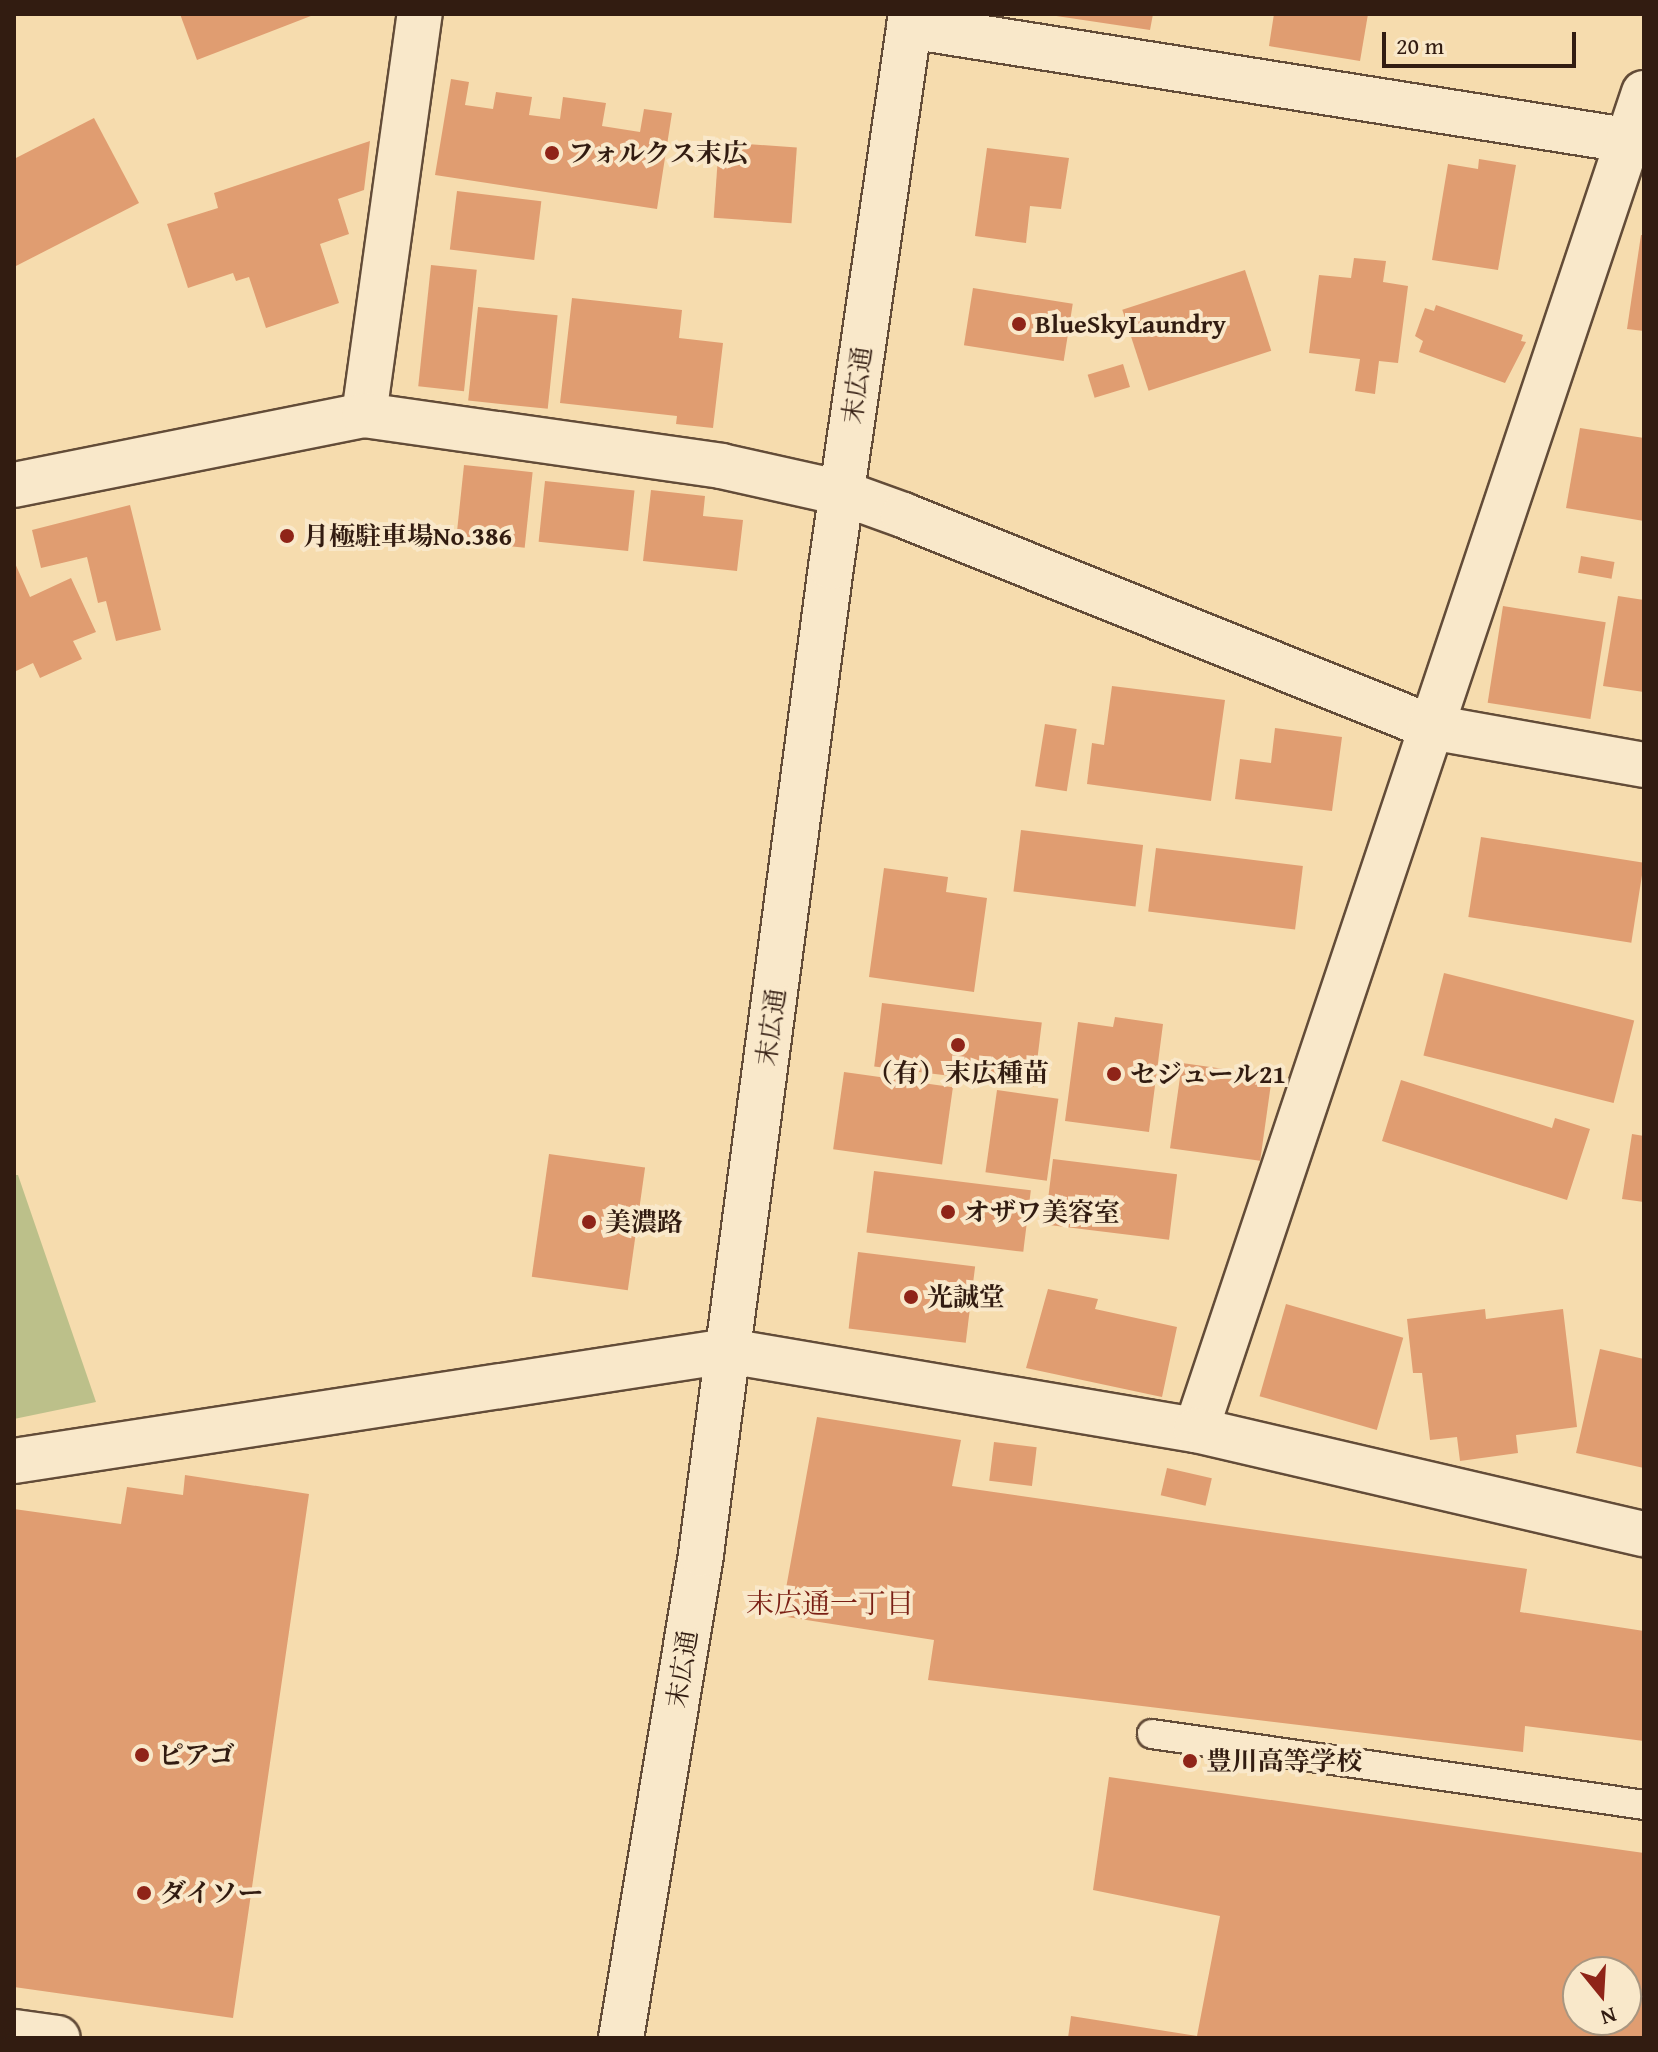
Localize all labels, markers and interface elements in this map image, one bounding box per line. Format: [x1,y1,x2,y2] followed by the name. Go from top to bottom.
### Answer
[1386,16,1580,66] scale bar
[1396,28,1444,63] text: 20 m
[568,137,750,169] place label: フォルクス末広
[543,144,561,162] marker: フォルクス末広
[1035,308,1226,340] place label: BlueSkyLaundry
[1010,315,1028,333] marker: BlueSkyLaundry
[836,344,878,426] street label: 末広通
[303,520,512,552] place label: 月極駐車場No.386
[278,527,296,545] marker: 月極駐車場No.386
[750,986,792,1068] street label: 末広通
[949,1036,967,1054] marker: （有）末広種苗
[867,1057,1049,1089] place label: （有）末広種苗
[1130,1058,1287,1090] place label: セジュール21
[1105,1065,1123,1083] marker: セジュール21
[964,1196,1120,1228] place label: オザワ美容室
[939,1203,957,1221] marker: オザワ美容室
[605,1206,683,1238] place label: 美濃路
[580,1213,598,1231] marker: 美濃路
[927,1281,1005,1313] place label: 光誠堂
[902,1288,920,1306] marker: 光誠堂
[746,1586,914,1620] district label: 末広通一丁目
[660,1628,704,1710] street label: 末広通
[158,1739,236,1771] place label: ピアゴ
[1206,1745,1362,1777] place label: 豊川高等学校
[133,1746,151,1764] marker: ピアゴ
[1181,1752,1199,1770] marker: 豊川高等学校
[160,1877,264,1909] place label: ダイソー
[135,1884,153,1902] marker: ダイソー
[1562,1956,1642,2036] north arrow
[1597,1999,1621,2034] text: N

